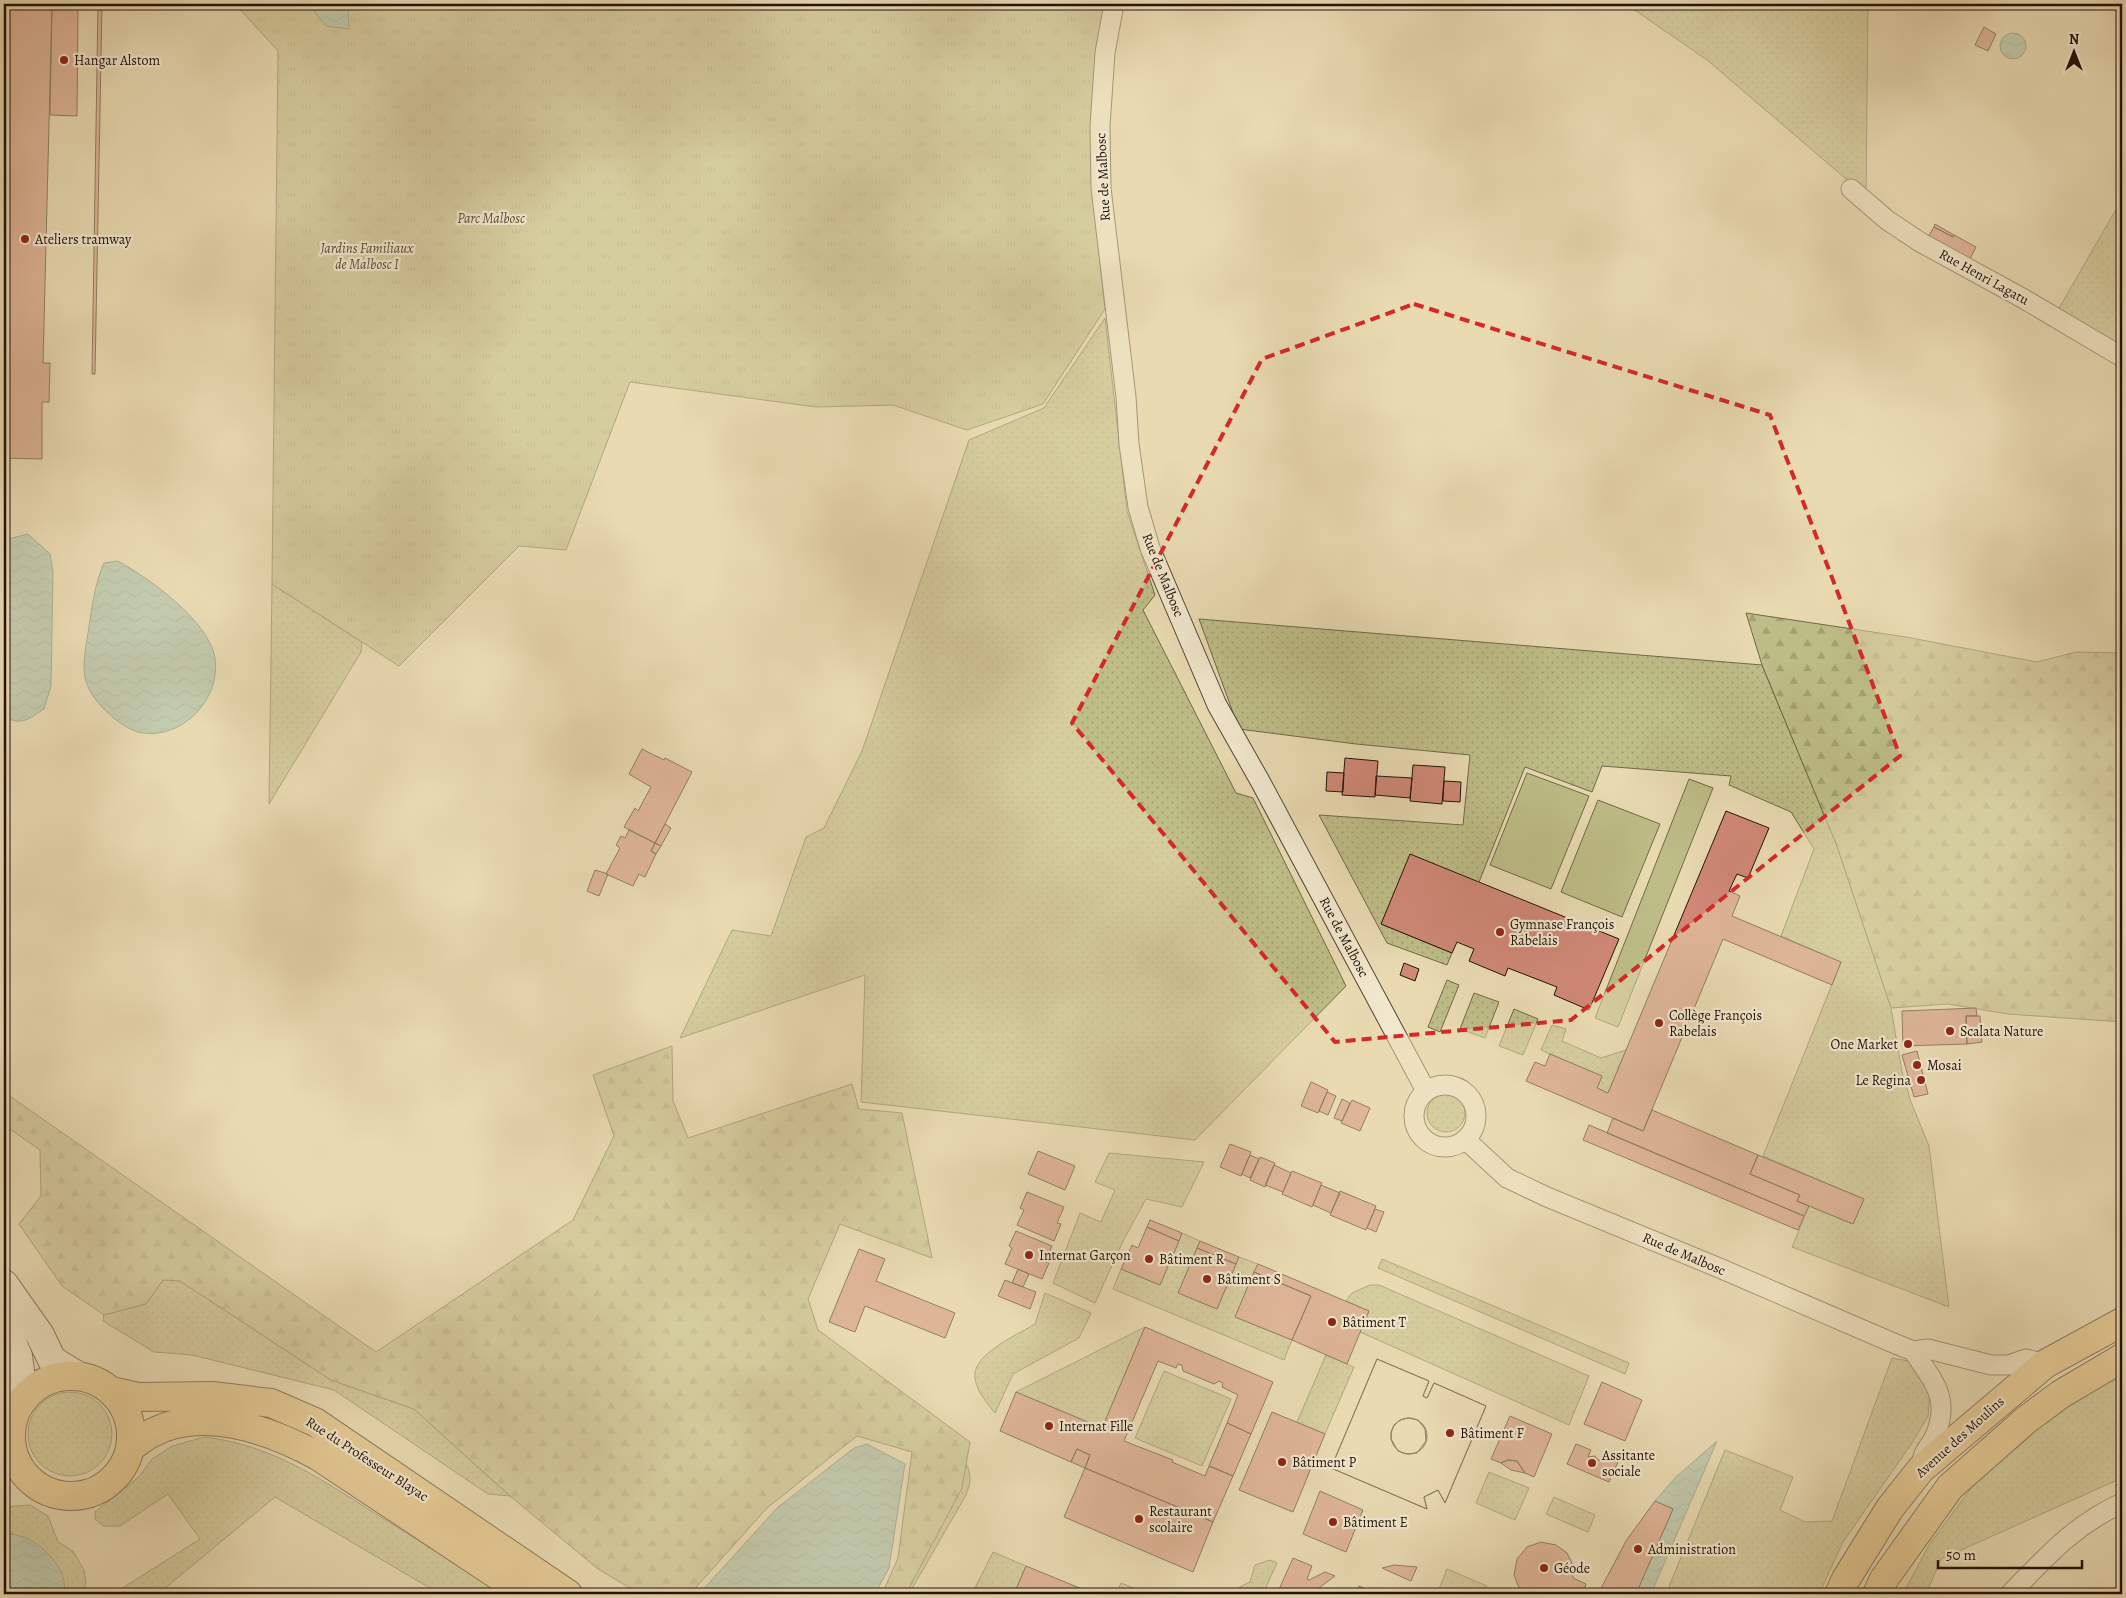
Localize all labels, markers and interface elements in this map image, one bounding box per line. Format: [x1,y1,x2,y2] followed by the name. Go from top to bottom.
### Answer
[2048,28,2098,78] north arrow
[2069,30,2079,49] text: N
[74,51,160,70] place label: Hangar Alstom
[58,54,70,66] marker: Hangar Alstom
[1091,132,1115,222] street label: Rue de Malbosc
[457,209,525,228] park label: Parc Malbosc
[34,230,132,249] place label: Ateliers tramway
[19,233,31,245] marker: Ateliers tramway
[320,239,414,274] park label: Jardins Familiaux de Malbosc I
[1936,244,2033,310] street label: Rue Henri Lagatu
[1138,530,1188,620] street label: Rue de Malbosc
[1315,893,1373,981] street label: Rue de Malbosc
[1510,915,1614,950] place label: Gymnase François Rabelais
[1494,926,1506,938] marker: Gymnase François Rabelais
[1669,1006,1762,1041] place label: Collège François Rabelais
[1653,1017,1665,1029] marker: Collège François Rabelais
[1960,1022,2043,1041] place label: Scalata Nature
[1944,1025,1956,1037] marker: Scalata Nature
[1830,1035,1898,1054] place label: One Market
[1902,1038,1914,1050] marker: One Market
[1927,1056,1962,1075] place label: Mosai
[1911,1059,1923,1071] marker: Mosai
[1855,1071,1911,1090] place label: Le Regina
[1915,1074,1927,1086] marker: Le Regina
[1639,1228,1729,1280] street label: Rue de Malbosc
[1039,1246,1131,1265] place label: Internat Garçon
[1023,1249,1035,1261] marker: Internat Garçon
[1159,1250,1224,1269] place label: Bâtiment R
[1143,1253,1155,1265] marker: Bâtiment R
[1217,1270,1281,1289] place label: Bâtiment S
[1201,1273,1213,1285] marker: Bâtiment S
[1342,1313,1406,1332] place label: Bâtiment T
[1326,1316,1338,1328] marker: Bâtiment T
[1911,1392,2009,1483] street label: Avenue des Moulins
[302,1412,432,1506] street label: Rue du Professeur Blayac
[1059,1417,1133,1436] place label: Internat Fille
[1043,1420,1055,1432] marker: Internat Fille
[1460,1424,1524,1443] place label: Bâtiment F
[1444,1427,1456,1439] marker: Bâtiment F
[1601,1446,1655,1481] place label: Assitante sociale
[1292,1453,1356,1472] place label: Bâtiment P
[1276,1456,1288,1468] marker: Bâtiment P
[1586,1457,1598,1469] marker: Assitante sociale
[1149,1502,1212,1537] place label: Restaurant scolaire
[1133,1513,1145,1525] marker: Restaurant scolaire
[1343,1513,1408,1532] place label: Bâtiment E
[1327,1516,1339,1528] marker: Bâtiment E
[1938,1538,2082,1570] scale bar
[1647,1540,1736,1559] place label: Administration
[1632,1543,1644,1555] marker: Administration
[1946,1545,1976,1565] text: 50 m
[1554,1559,1590,1578] place label: Géode
[1538,1562,1550,1574] marker: Géode

